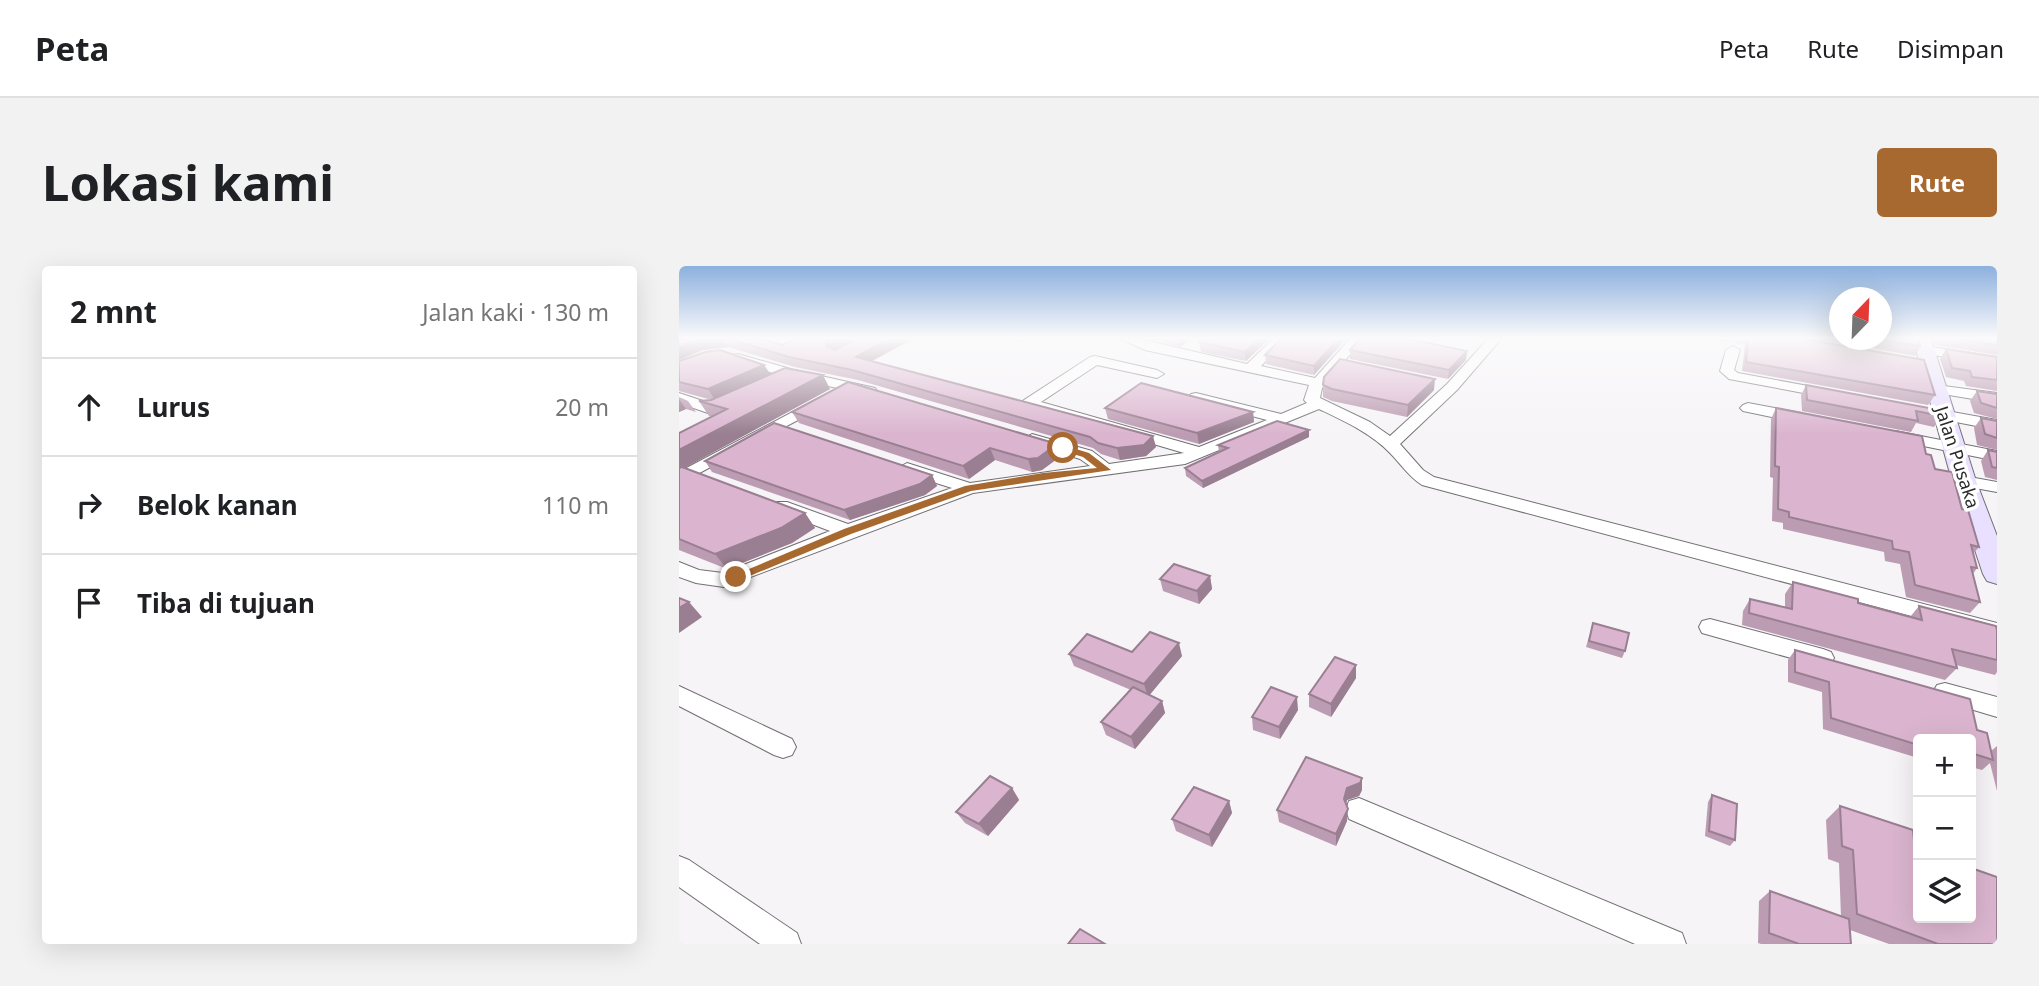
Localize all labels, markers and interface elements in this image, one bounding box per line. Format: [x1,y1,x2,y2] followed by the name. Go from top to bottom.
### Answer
[35,26,109,71] text: Peta
[1719,32,1769,65] text: Peta
[1807,32,1859,65] text: Rute
[1897,32,2004,65] text: Disimpan
[1877,148,1997,217] button: Rute
[42,149,334,215] text: Lokasi kami
[1829,287,1892,350] north arrow
[70,291,157,332] text: 2 mnt
[422,296,609,328] text: Jalan kaki · 130 m
[70,388,108,426] icon: ahead
[137,389,210,425] text: Lurus
[555,391,609,423] text: 20 m
[1930,401,1986,511] street label: Jalan Pusaka
[1047,432,1078,463] route start
[70,486,108,524] icon: right
[137,487,298,523] text: Belok kanan
[542,489,609,521] text: 110 m
[720,561,751,592] route end
[70,584,108,622] icon: arrive
[137,585,315,621] text: Tiba di tujuan
[1913,734,1976,923] map controls
[1913,734,1976,797] button: +
[1913,797,1976,860] button: −
[1913,860,1976,923] button: layers

